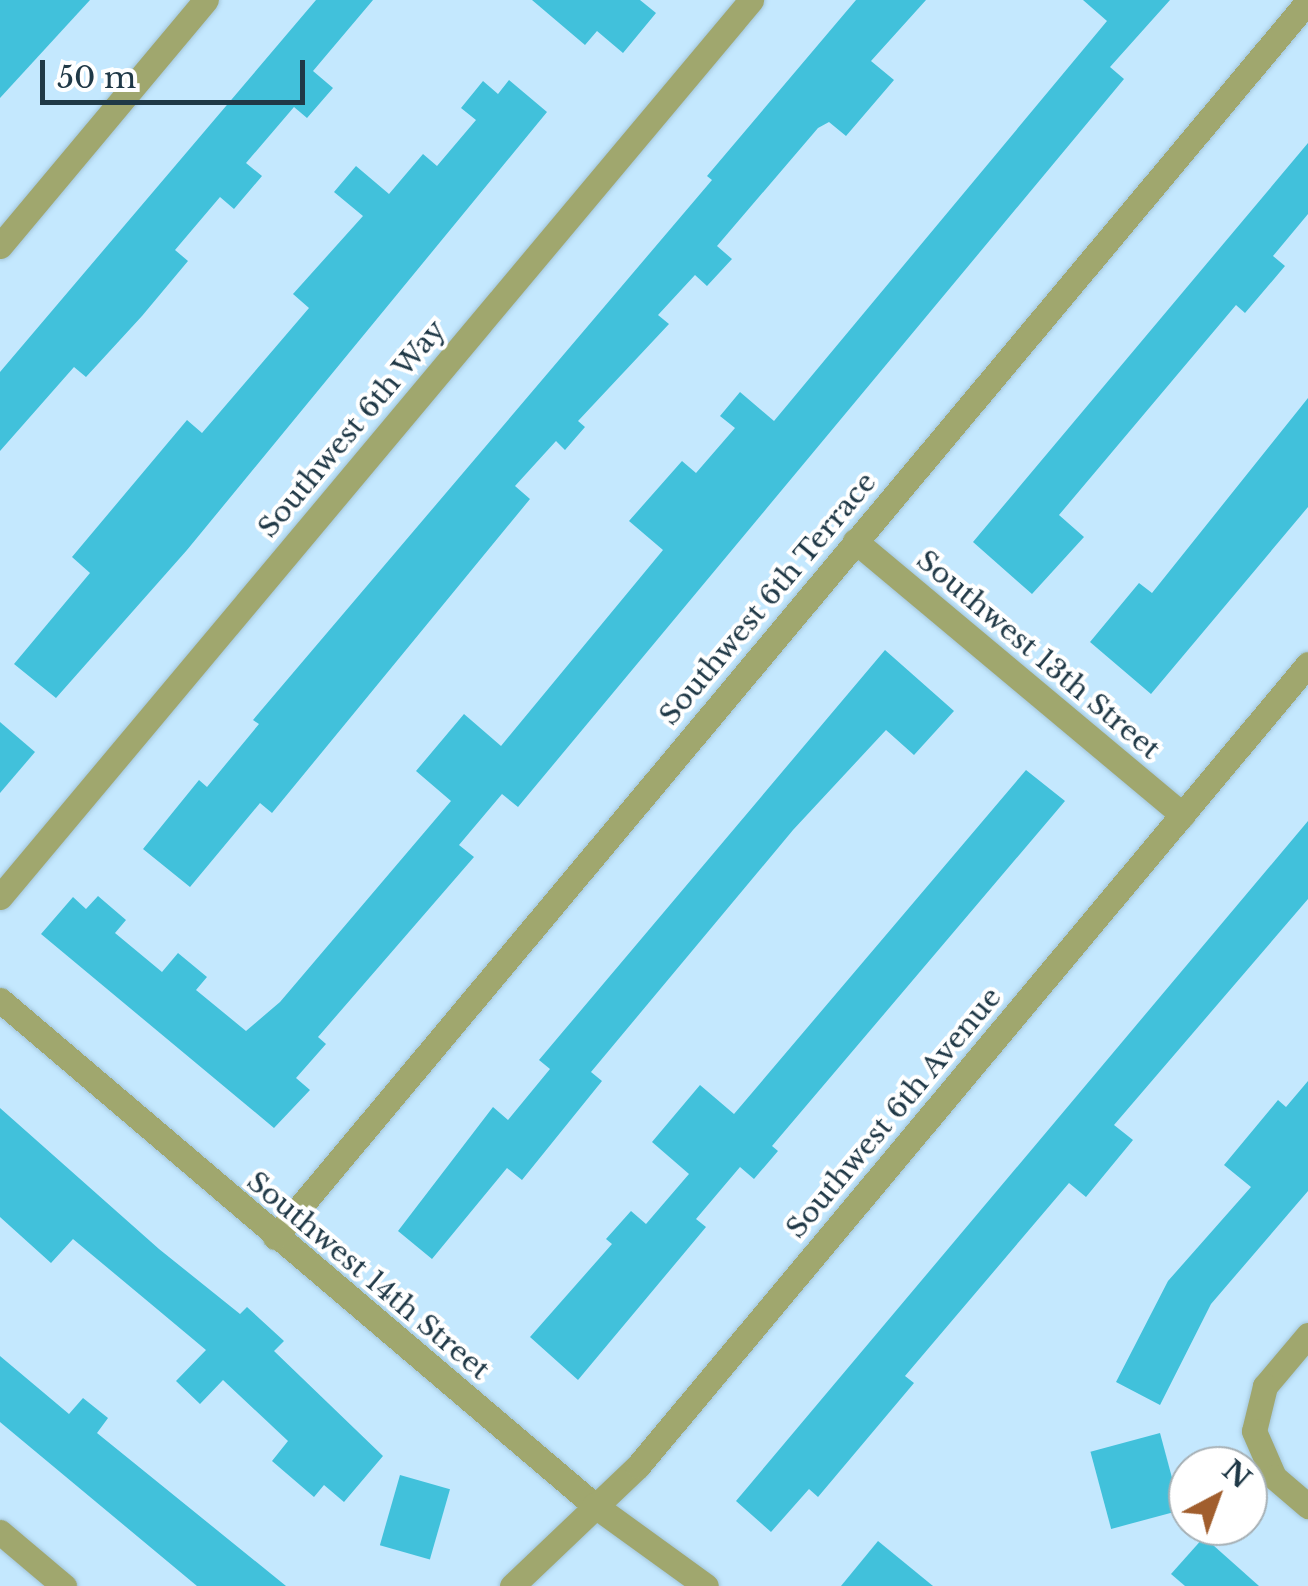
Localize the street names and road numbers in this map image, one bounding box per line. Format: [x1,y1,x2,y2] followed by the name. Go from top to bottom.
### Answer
[251,313,453,545] street label: Southwest 6th Way
[652,466,884,732] street label: Southwest 6th Terrace
[910,543,1166,767] street label: Southwest 13th Street
[779,981,1009,1245] street label: Southwest 6th Avenue
[240,1165,496,1387] street label: Southwest 14th Street

